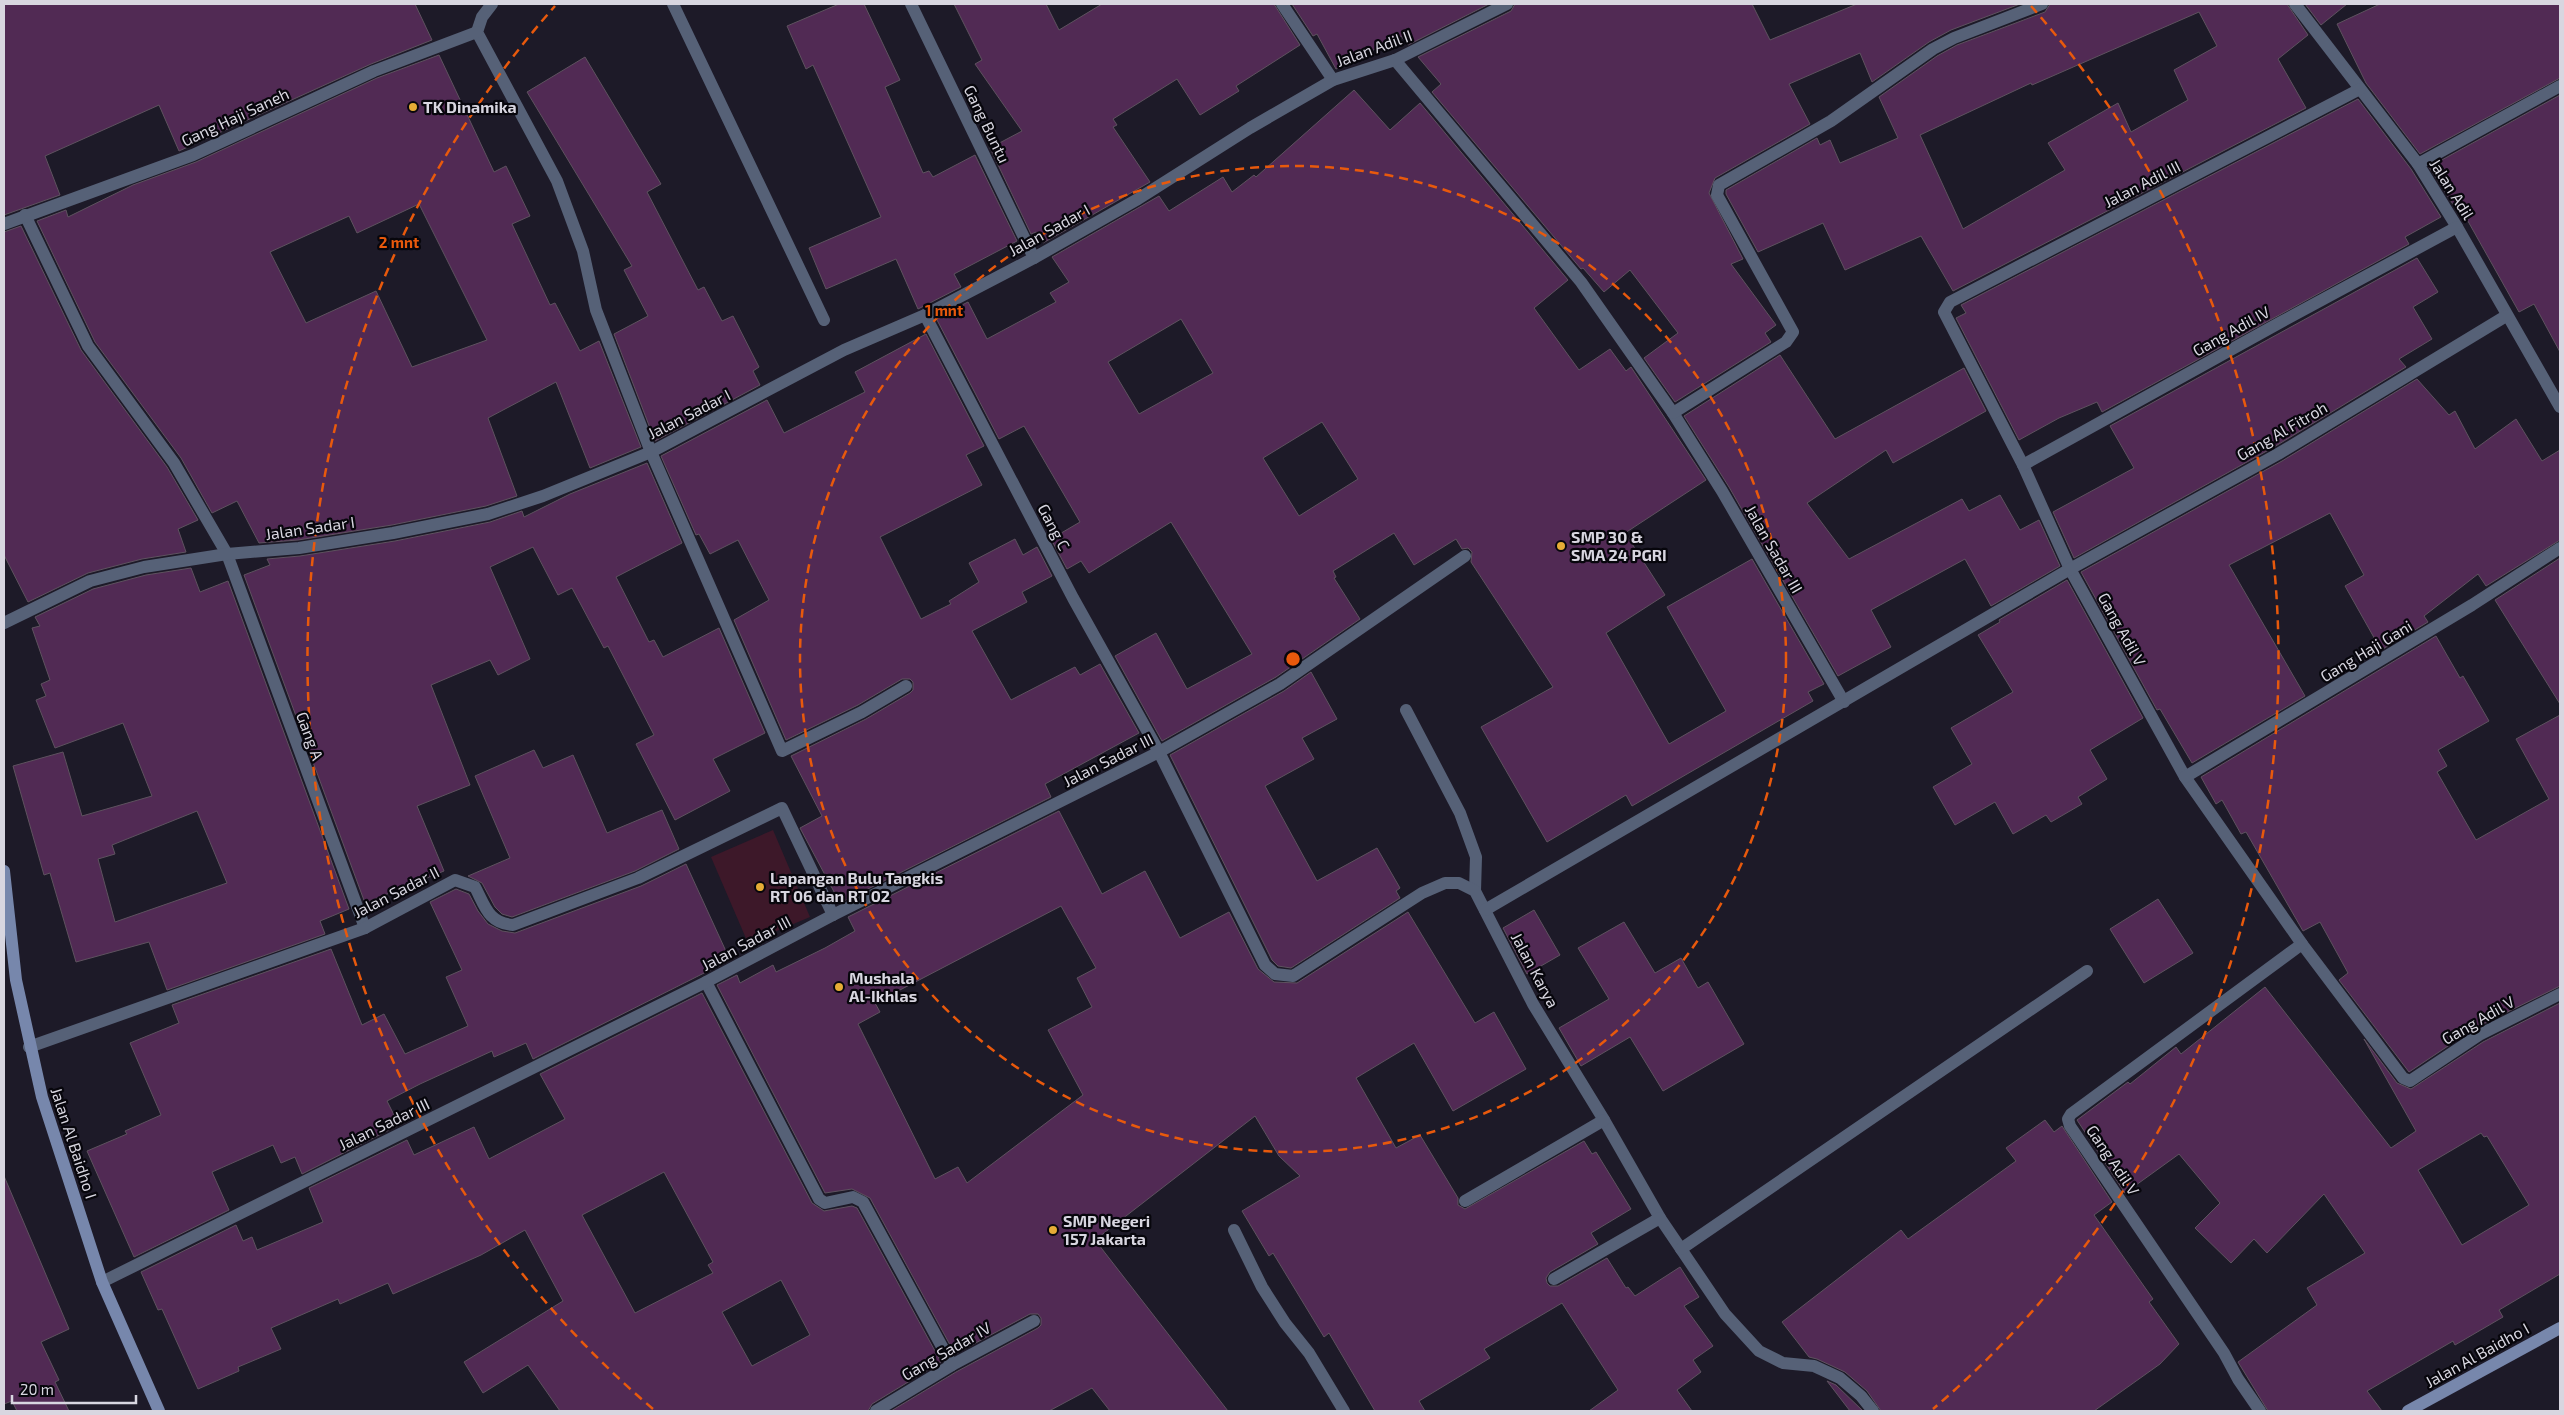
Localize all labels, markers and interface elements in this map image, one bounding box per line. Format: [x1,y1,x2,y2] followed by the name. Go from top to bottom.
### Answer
[1333,25,1414,70] street label: Jalan Adil II
[960,82,1014,166] street label: Gang Buntu
[178,83,292,151] street label: Gang Haji Saneh
[423,97,517,116] place label: TK Dinamika
[407,101,419,113] marker: TK Dinamika
[2426,155,2479,223] street label: Jalan Adil
[2100,156,2183,211] street label: Jalan Adil III
[1005,199,1093,260] street label: Jalan Sadar I
[379,233,419,251] text: 2 mnt
[925,301,963,319] text: 1 mnt
[2189,301,2273,360] street label: Gang Adil IV
[644,385,733,442] street label: Jalan Sadar I
[2233,397,2330,464] street label: Gang Al Fitroh
[1034,500,1075,553] street label: Gang C
[1742,501,1807,596] street label: Jalan Sadar III
[264,512,356,543] street label: Jalan Sadar I
[1571,527,1667,564] place label: SMP 30 & SMA 24 PGRI
[1555,540,1567,552] marker: SMP 30 & SMA 24 PGRI
[2095,589,2150,669] street label: Gang Adil V
[2316,616,2416,686] street label: Gang Haji Gani
[1284,650,1302,668] centre of rings
[293,709,328,763] street label: Gang A
[1060,729,1156,790] street label: Jalan Sadar III
[349,862,442,921] street label: Jalan Sadar II
[770,868,943,905] place label: Lapangan Bulu Tangkis RT 06 dan RT 02
[754,881,766,893] marker: Lapangan Bulu Tangkis RT 06 dan RT 02
[698,911,794,974] street label: Jalan Sadar III
[1508,929,1563,1011] street label: Jalan Karya
[849,968,917,1005] place label: Mushala Al-Ikhlas
[833,981,845,993] marker: Mushala Al-Ikhlas
[2438,991,2518,1048] street label: Gang Adil V
[48,1085,101,1201] street label: Jalan Al Baidho I
[335,1093,432,1154] street label: Jalan Sadar III
[2083,1121,2144,1199] street label: Gang Adil V
[1063,1211,1150,1248] place label: SMP Negeri 157 Jakarta
[1047,1224,1059,1236] marker: SMP Negeri 157 Jakarta
[898,1317,994,1384] street label: Gang Sadar IV
[2421,1318,2532,1391] street label: Jalan Al Baidho I
[12,1372,136,1404] scale bar
[20,1380,54,1398] text: 20 m

